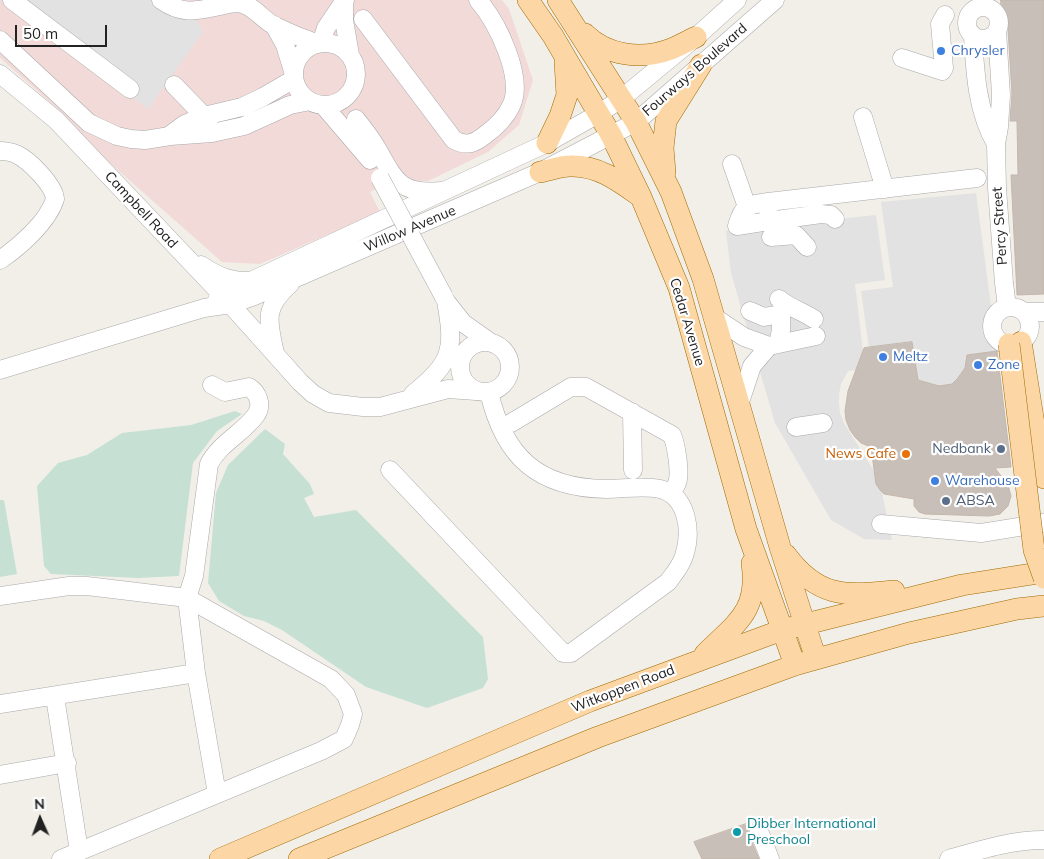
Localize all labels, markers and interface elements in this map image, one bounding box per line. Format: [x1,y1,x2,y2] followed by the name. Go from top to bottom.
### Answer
[18,15,110,47] scale bar
[639,20,751,120] street label: Fourways Boulevard
[23,24,58,43] text: 50 m
[951,43,1005,59] place label: Chrysler
[935,45,947,57] marker: Chrysler
[101,168,181,252] street label: Campbell Road
[989,186,1011,266] street label: Percy Street
[362,202,458,256] street label: Willow Avenue
[666,276,708,368] street label: Cedar Avenue
[893,349,928,365] place label: Meltz
[877,351,889,363] marker: Meltz
[988,357,1020,373] place label: Zone
[972,359,984,371] marker: Zone
[932,441,991,457] place label: Nedbank
[995,443,1007,455] marker: Nedbank
[825,446,896,462] place label: News Cafe
[900,448,912,460] marker: News Cafe
[945,473,1020,489] place label: Warehouse
[929,475,941,487] marker: Warehouse
[956,493,995,509] place label: ABSA
[940,495,952,507] marker: ABSA
[569,662,677,716] street label: Witkoppen Road
[15,794,65,844] north arrow
[34,795,45,813] text: N
[747,816,876,849] place label: Dibber International Preschool
[731,826,743,838] marker: Dibber International Preschool

